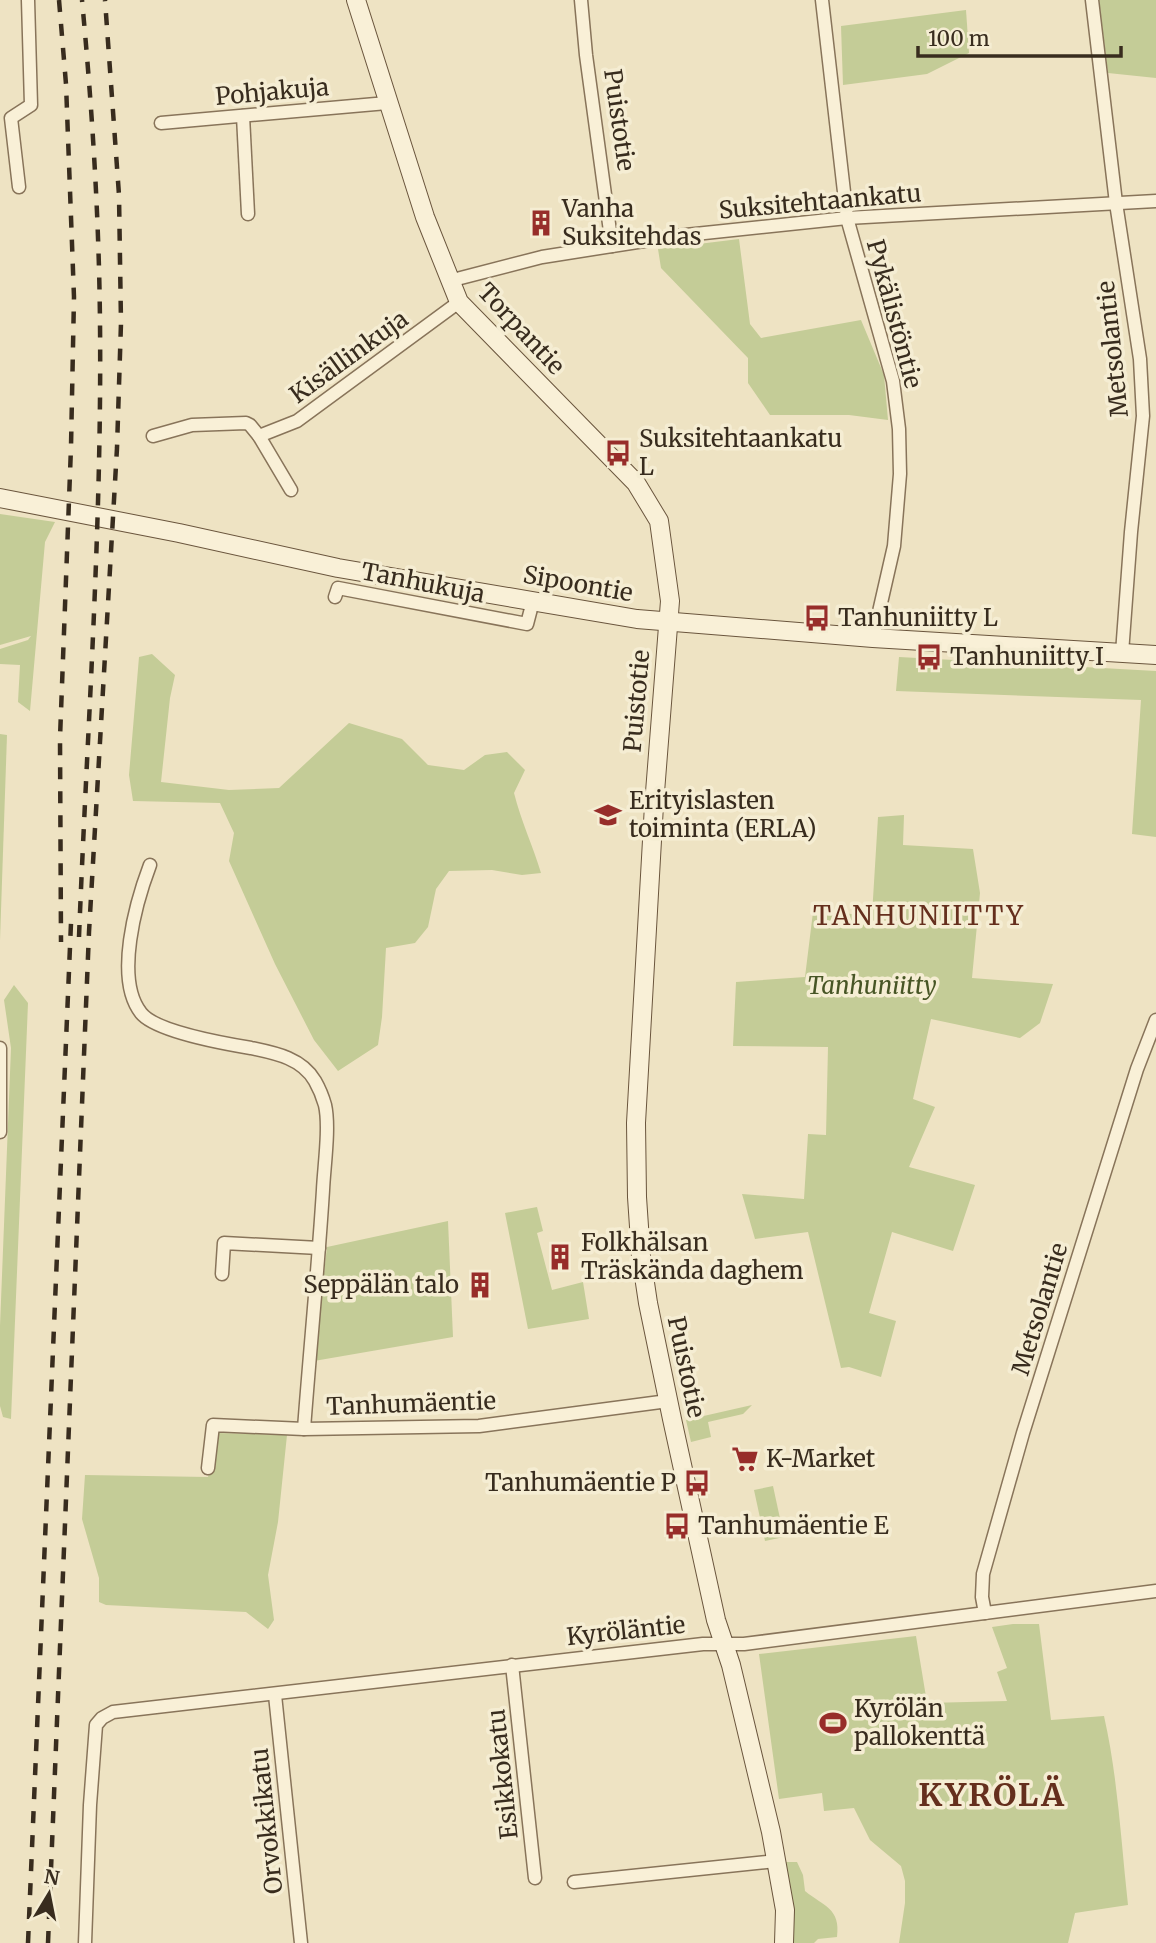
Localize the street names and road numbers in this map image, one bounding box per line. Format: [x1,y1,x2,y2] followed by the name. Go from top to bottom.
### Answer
[597,67,642,173] street label: Puistotie
[214,71,330,112] street label: Pohjakuja
[717,177,923,226] street label: Suksitehtaankatu
[860,236,929,392] street label: Pykälistöntie
[471,276,572,381] street label: Torpantie
[1090,279,1135,419] street label: Metsolantie
[283,303,414,410] street label: Kisällinkuja
[359,555,488,610] street label: Tanhukuja
[521,559,635,608] street label: Sipoontie
[617,648,656,753] street label: Puistotie
[1005,1239,1074,1379] street label: Metsolantie
[661,1313,712,1420] street label: Puistotie
[326,1385,496,1422] street label: Tanhumäentie
[565,1609,687,1652] street label: Kyröläntie
[480,1707,525,1841] street label: Esikkokatu
[243,1747,290,1895] street label: Orvokkikatu

